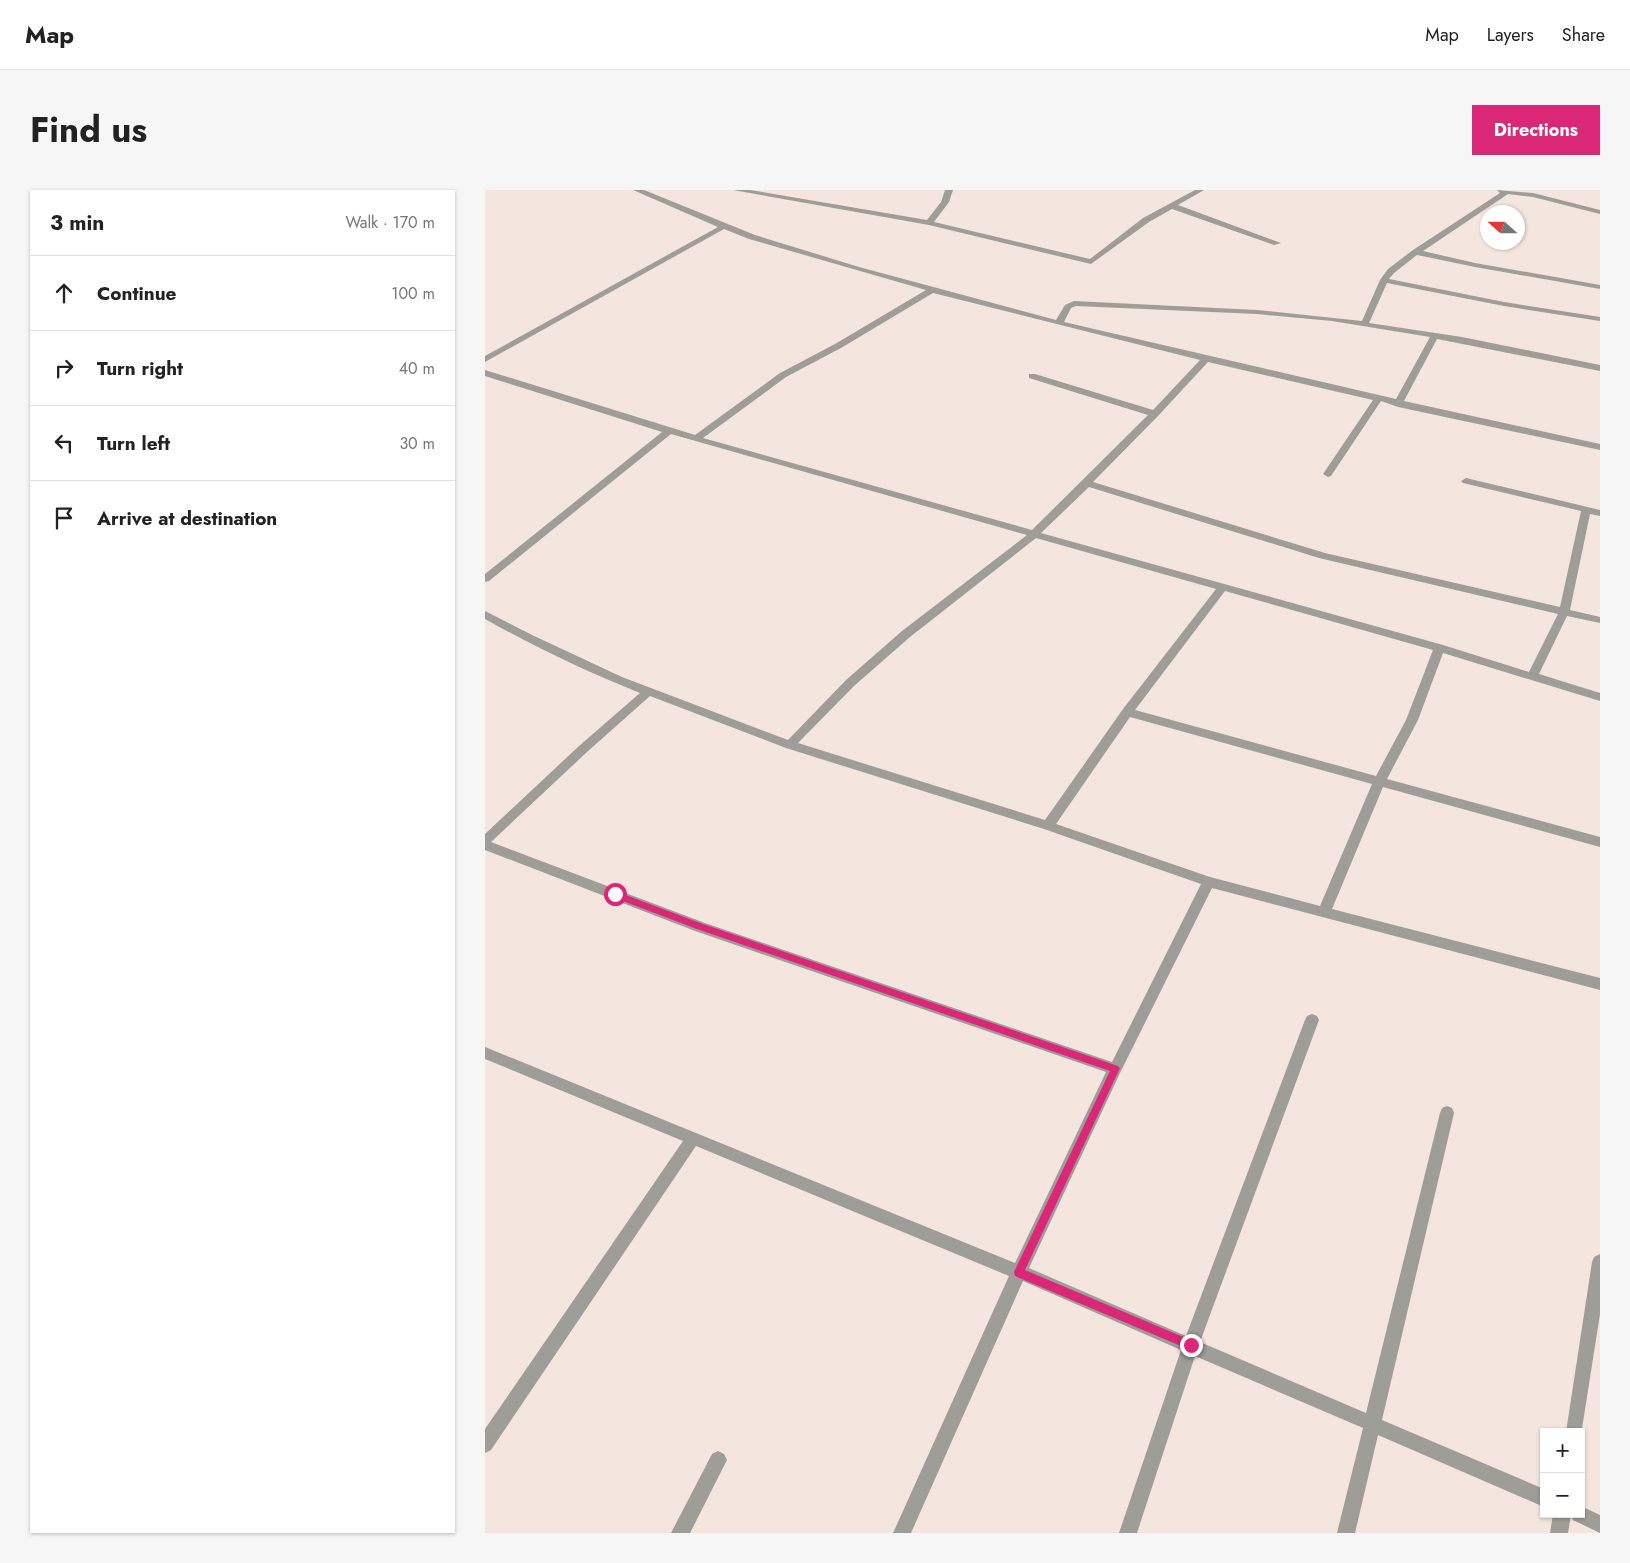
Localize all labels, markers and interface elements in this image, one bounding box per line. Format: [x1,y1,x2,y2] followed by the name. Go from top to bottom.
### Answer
[25,17,74,52] text: Map
[1425,22,1459,48] text: Map
[1487,22,1534,48] text: Layers
[1562,22,1605,48] text: Share
[30,105,147,155] text: Find us
[1472,105,1600,155] button: Directions
[1480,205,1525,250] north arrow
[50,208,104,238] text: 3 min
[345,211,435,234] text: Walk · 170 m
[50,279,78,307] icon: ahead
[97,280,176,307] text: Continue
[391,282,435,305] text: 100 m
[50,354,78,382] icon: right
[97,355,183,382] text: Turn right
[399,357,435,380] text: 40 m
[50,429,78,457] icon: left
[97,430,170,457] text: Turn left
[399,432,435,455] text: 30 m
[50,504,78,532] icon: arrive
[97,505,277,532] text: Arrive at destination
[604,883,627,906] route start
[1180,1334,1203,1357] route end
[1540,1428,1585,1518] map controls
[1540,1428,1585,1473] button: +
[1540,1473,1585,1518] button: −

